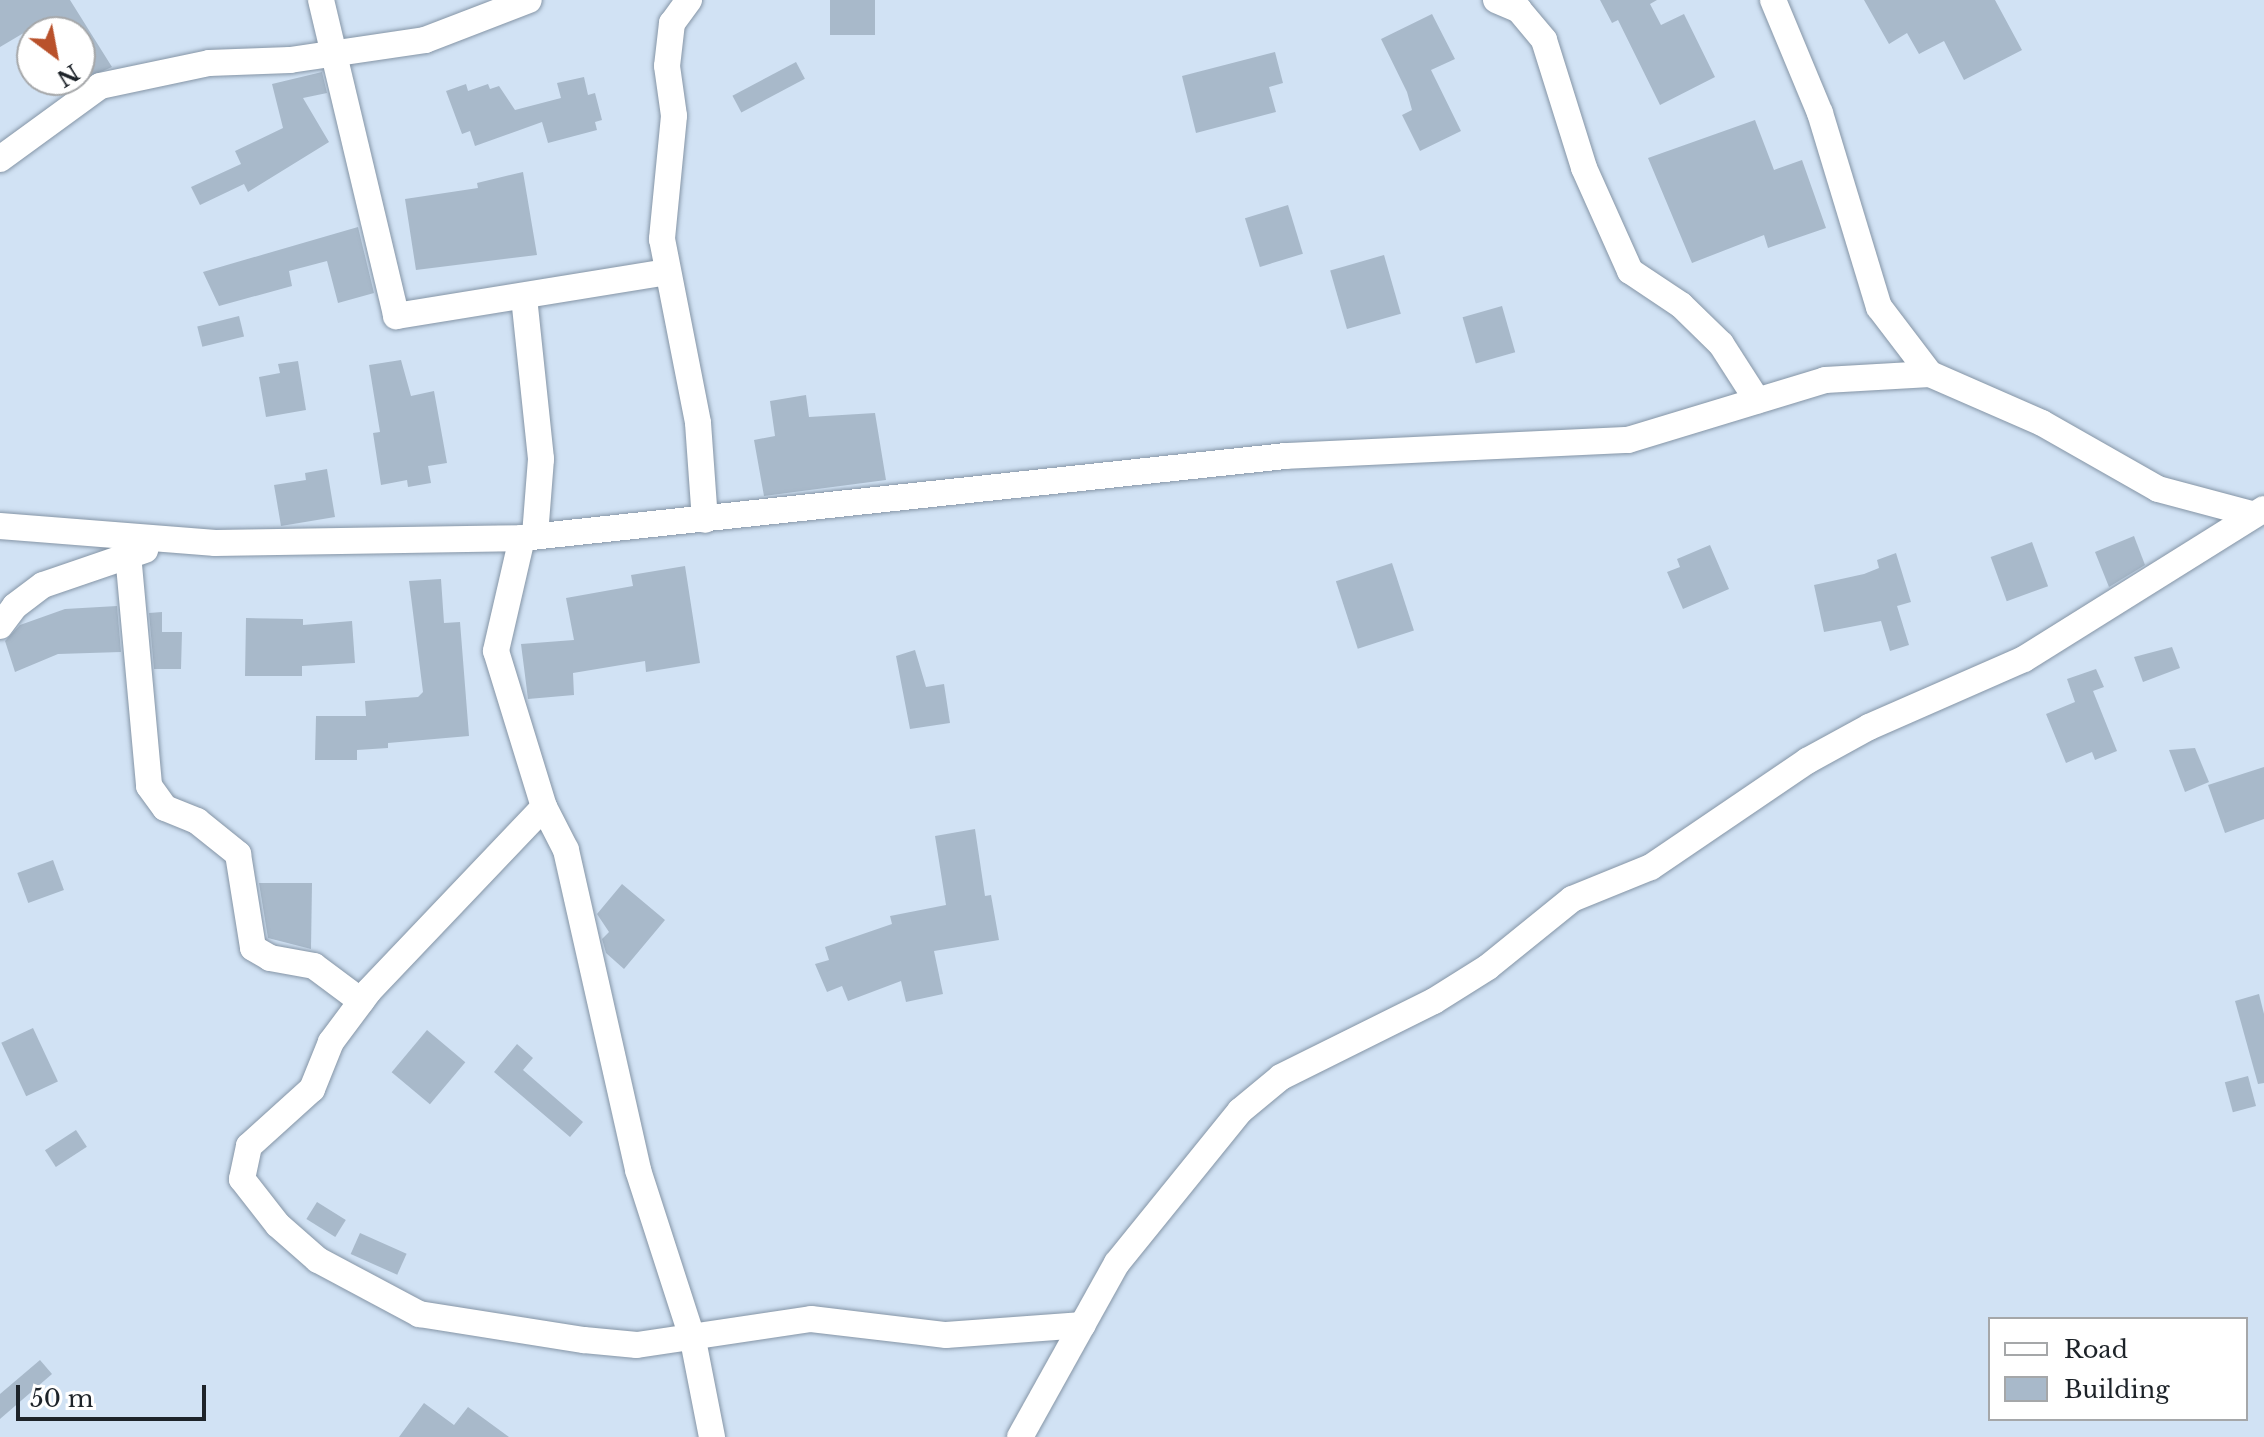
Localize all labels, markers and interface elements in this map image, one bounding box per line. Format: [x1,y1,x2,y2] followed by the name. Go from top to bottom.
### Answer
[16,16,96,96] north arrow
[52,58,84,92] text: N
[1988,1317,2248,1421] legend
[2064,1335,2128,1364] text: Road
[20,1369,210,1419] scale bar
[2064,1375,2170,1404] text: Building
[30,1384,93,1413] text: 50 m

